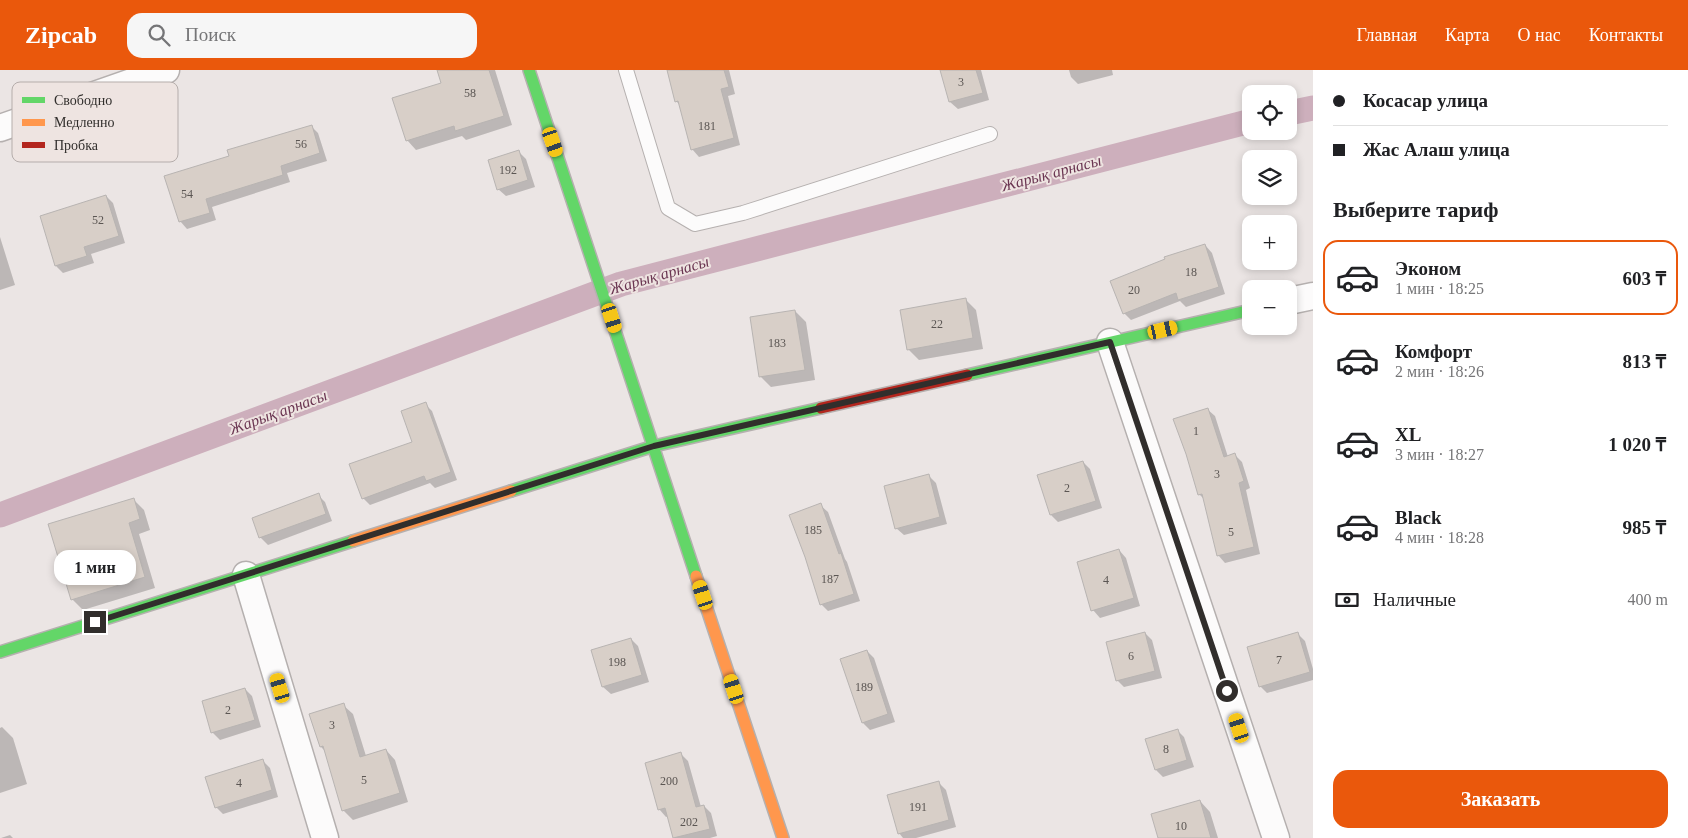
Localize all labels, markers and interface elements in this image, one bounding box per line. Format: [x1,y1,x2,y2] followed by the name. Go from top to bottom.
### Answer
[127,13,477,58] search box
[145,21,173,49] icon: search
[25,22,97,48] text: Zipcab
[185,24,236,45] text: Поиск
[1357,25,1417,45] text: Главная
[1445,25,1490,45] text: Карта
[1518,25,1561,45] text: О нас
[1589,25,1663,45] text: Контакты
[958,75,964,89] house number: 3
[12,82,178,162] legend
[1242,85,1297,335] map controls
[1242,85,1297,140] button: locate
[464,86,476,100] house number: 58
[1363,90,1488,111] text: Косасар улица
[54,93,112,108] text: Свободно
[54,115,115,130] text: Медленно
[698,119,716,133] house number: 181
[541,125,564,159] car
[295,137,307,151] house number: 56
[54,138,99,153] text: Пробка
[1363,139,1510,160] text: Жас Алаш улица
[1242,150,1297,205] button: layers
[998,151,1103,196] water label: Жарық арнасы
[499,163,517,177] house number: 192
[181,187,193,201] house number: 54
[1333,197,1499,222] text: Выберите тариф
[92,213,104,227] house number: 52
[1242,215,1297,270] button: +
[606,253,711,299] water label: Жарық арнасы
[1335,255,1380,300] icon: car
[1395,258,1461,279] text: Эконом
[1185,265,1197,279] house number: 18
[1622,268,1666,289] text: 603 ₸
[1242,280,1297,335] button: −
[1395,280,1484,297] text: 1 мин · 18:25
[1128,283,1140,297] house number: 20
[600,301,623,335] car
[931,317,943,331] house number: 22
[1146,319,1179,341] car
[768,336,786,350] house number: 183
[1335,338,1380,383] icon: car
[1395,341,1472,362] text: Комфорт
[1622,351,1666,372] text: 813 ₸
[1395,363,1484,380] text: 2 мин · 18:26
[226,386,330,439] water label: Жарық арнасы
[1335,421,1380,466] icon: car
[1193,424,1199,438] house number: 1
[1395,424,1421,445] text: XL
[1608,434,1666,455] text: 1 020 ₸
[1395,446,1484,463] text: 3 мин · 18:27
[1214,467,1220,481] house number: 3
[1064,481,1070,495] house number: 2
[1335,504,1380,549] icon: car
[1395,507,1441,528] text: Black
[1622,517,1666,538] text: 985 ₸
[804,523,822,537] house number: 185
[1228,525,1234,539] house number: 5
[1395,529,1484,546] text: 4 мин · 18:28
[54,550,136,584] callout: 1 мин
[74,559,116,576] text: 1 мин
[821,572,839,586] house number: 187
[1103,573,1109,587] house number: 4
[691,578,714,612] car
[1333,586,1361,614] icon: cash
[1373,589,1456,610] text: Наличные
[1628,591,1668,608] text: 400 m
[84,611,106,633] route end
[1128,649,1134,663] house number: 6
[1276,653,1282,667] house number: 7
[608,655,626,669] house number: 198
[268,671,291,705] car
[722,672,745,706] car
[855,680,873,694] house number: 189
[1216,680,1238,702] route start
[225,703,231,717] house number: 2
[1227,711,1250,745] car
[329,718,335,732] house number: 3
[1163,742,1169,756] house number: 8
[1333,770,1668,828] button: Заказать
[361,773,367,787] house number: 5
[660,774,678,788] house number: 200
[236,776,242,790] house number: 4
[909,800,927,814] house number: 191
[680,815,698,829] house number: 202
[1175,819,1187,833] house number: 10

